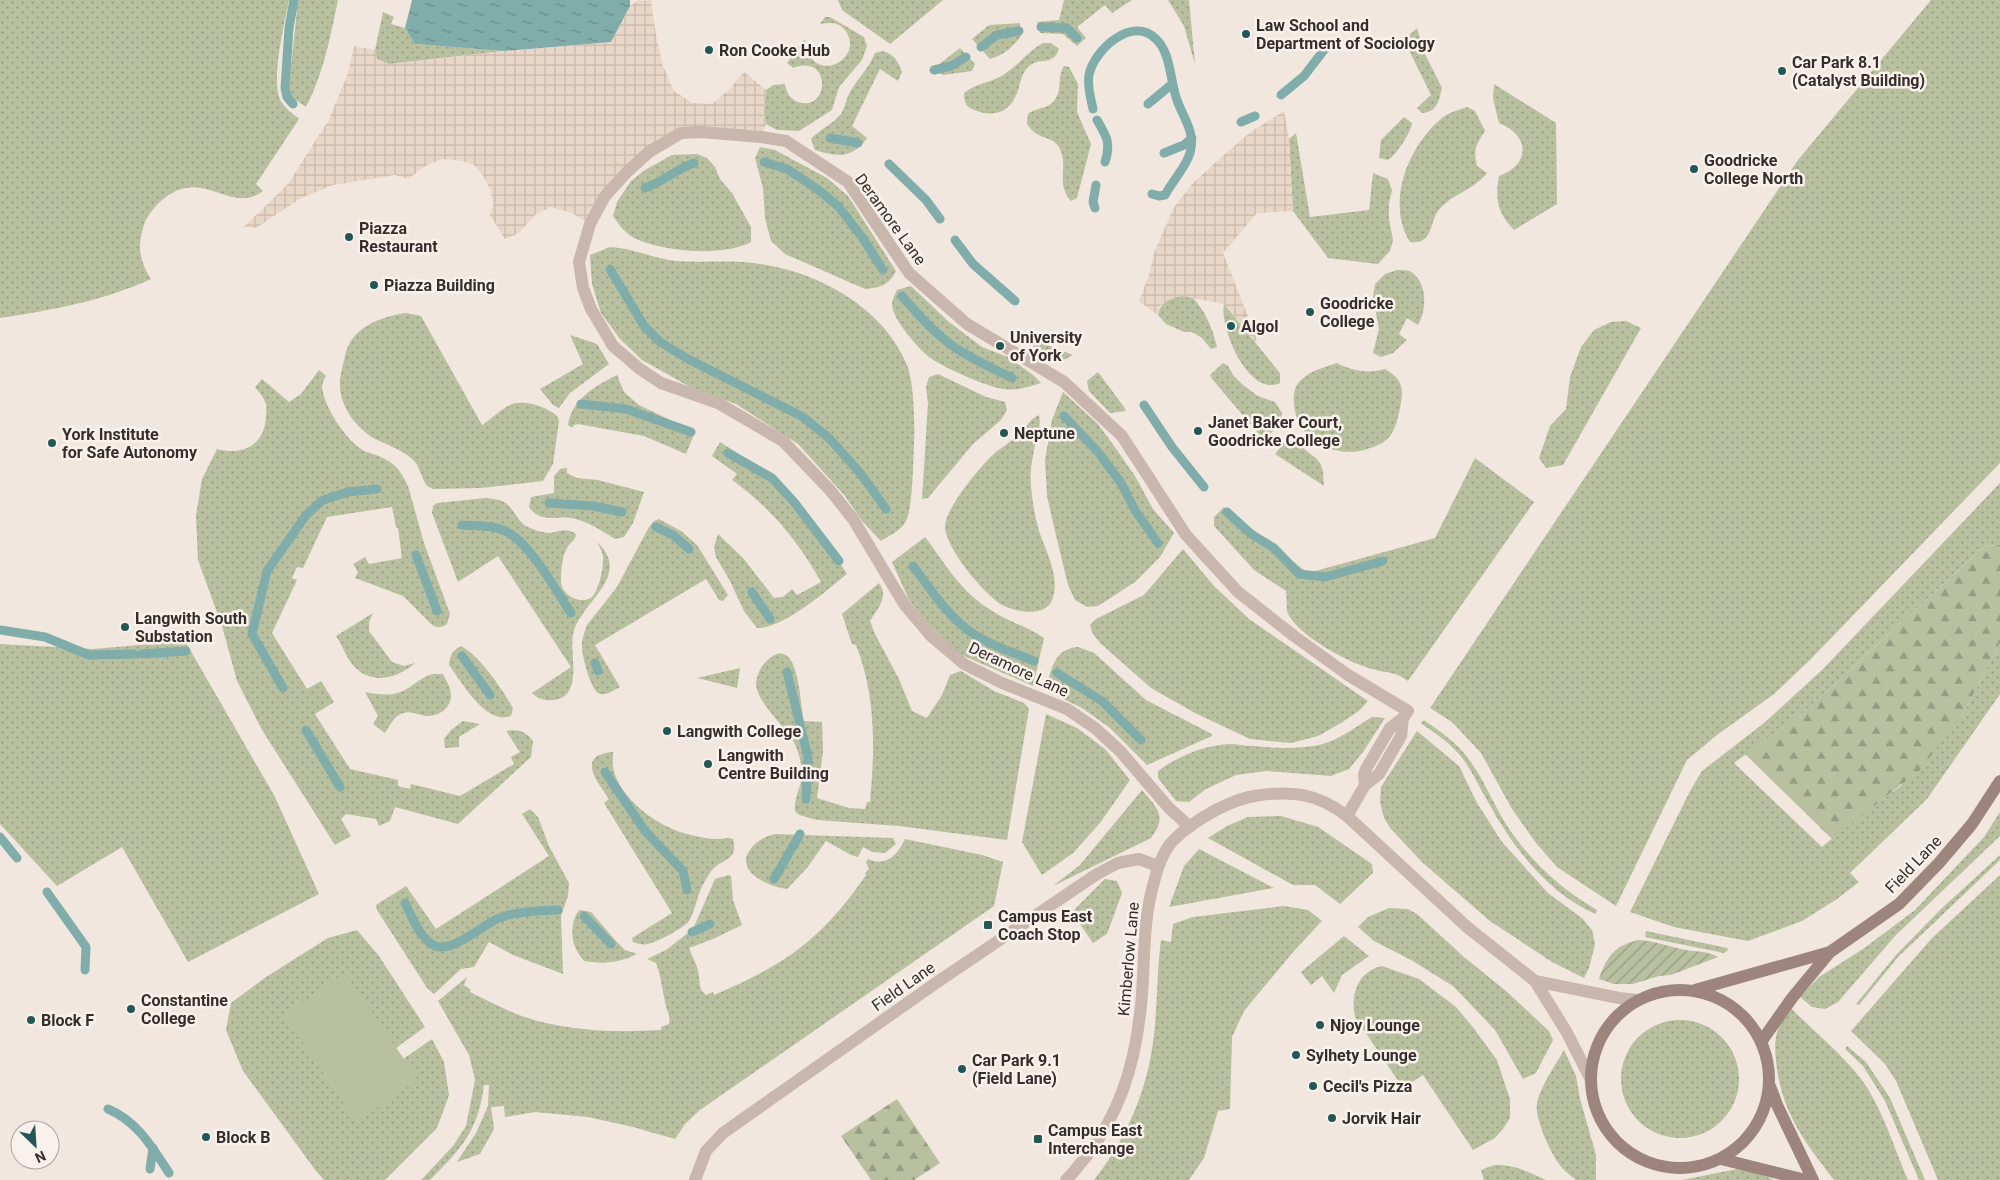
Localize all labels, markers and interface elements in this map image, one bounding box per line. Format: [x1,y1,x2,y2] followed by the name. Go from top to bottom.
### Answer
[1256,16,1436,53] place label: Law School and Department of Sociology
[1240,28,1252,40] marker: Law School and Department of Sociology
[719,41,830,60] place label: Ron Cooke Hub
[703,44,715,56] marker: Ron Cooke Hub
[1792,53,1925,90] place label: Car Park 8.1 (Catalyst Building)
[1776,65,1788,77] marker: Car Park 8.1 (Catalyst Building)
[1704,151,1803,188] place label: Goodricke College North
[1688,163,1700,175] marker: Goodricke College North
[851,170,930,269] street label: Deramore Lane
[359,219,438,256] place label: Piazza Restaurant
[343,231,355,243] marker: Piazza Restaurant
[384,276,495,295] place label: Piazza Building
[368,279,380,291] marker: Piazza Building
[1320,294,1394,331] place label: Goodricke College
[1304,306,1316,318] marker: Goodricke College
[1241,317,1278,336] place label: Algol
[1225,320,1237,332] marker: Algol
[1010,328,1083,365] place label: University of York
[994,340,1006,352] marker: University of York
[1208,413,1342,450] place label: Janet Baker Court, Goodricke College
[1014,424,1075,443] place label: Neptune
[62,425,198,462] place label: York Institute for Safe Autonomy
[1192,425,1204,437] marker: Janet Baker Court, Goodricke College
[998,427,1010,439] marker: Neptune
[46,437,58,449] marker: York Institute for Safe Autonomy
[135,609,247,646] place label: Langwith South Substation
[119,621,131,633] marker: Langwith South Substation
[966,638,1072,701] street label: Deramore Lane
[677,722,801,741] place label: Langwith College
[661,725,673,737] marker: Langwith College
[718,746,829,783] place label: Langwith Centre Building
[702,758,714,770] marker: Langwith Centre Building
[1881,832,1945,897] street label: Field Lane
[1114,901,1143,1017] street label: Kimberlow Lane
[998,907,1093,944] place label: Campus East Coach Stop
[982,919,994,931] marker: Campus East Coach Stop
[868,958,939,1015] street label: Field Lane
[141,991,228,1028] place label: Constantine College
[125,1003,137,1015] marker: Constantine College
[41,1011,94,1030] place label: Block F
[25,1014,37,1026] marker: Block F
[1330,1016,1420,1035] place label: Njoy Lounge
[1314,1019,1326,1031] marker: Njoy Lounge
[1306,1046,1417,1065] place label: Sylhety Lounge
[1290,1049,1302,1061] marker: Sylhety Lounge
[972,1051,1061,1088] place label: Car Park 9.1 (Field Lane)
[956,1063,968,1075] marker: Car Park 9.1 (Field Lane)
[1323,1077,1413,1096] place label: Cecil's Pizza
[1307,1080,1319,1092] marker: Cecil's Pizza
[1342,1109,1421,1128] place label: Jorvik Hair
[1326,1112,1338,1124] marker: Jorvik Hair
[10,1120,60,1170] north arrow
[1048,1121,1143,1158] place label: Campus East Interchange
[216,1128,271,1147] place label: Block B
[200,1131,212,1143] marker: Block B
[1032,1133,1044,1145] marker: Campus East Interchange
[33,1147,48,1166] text: N

